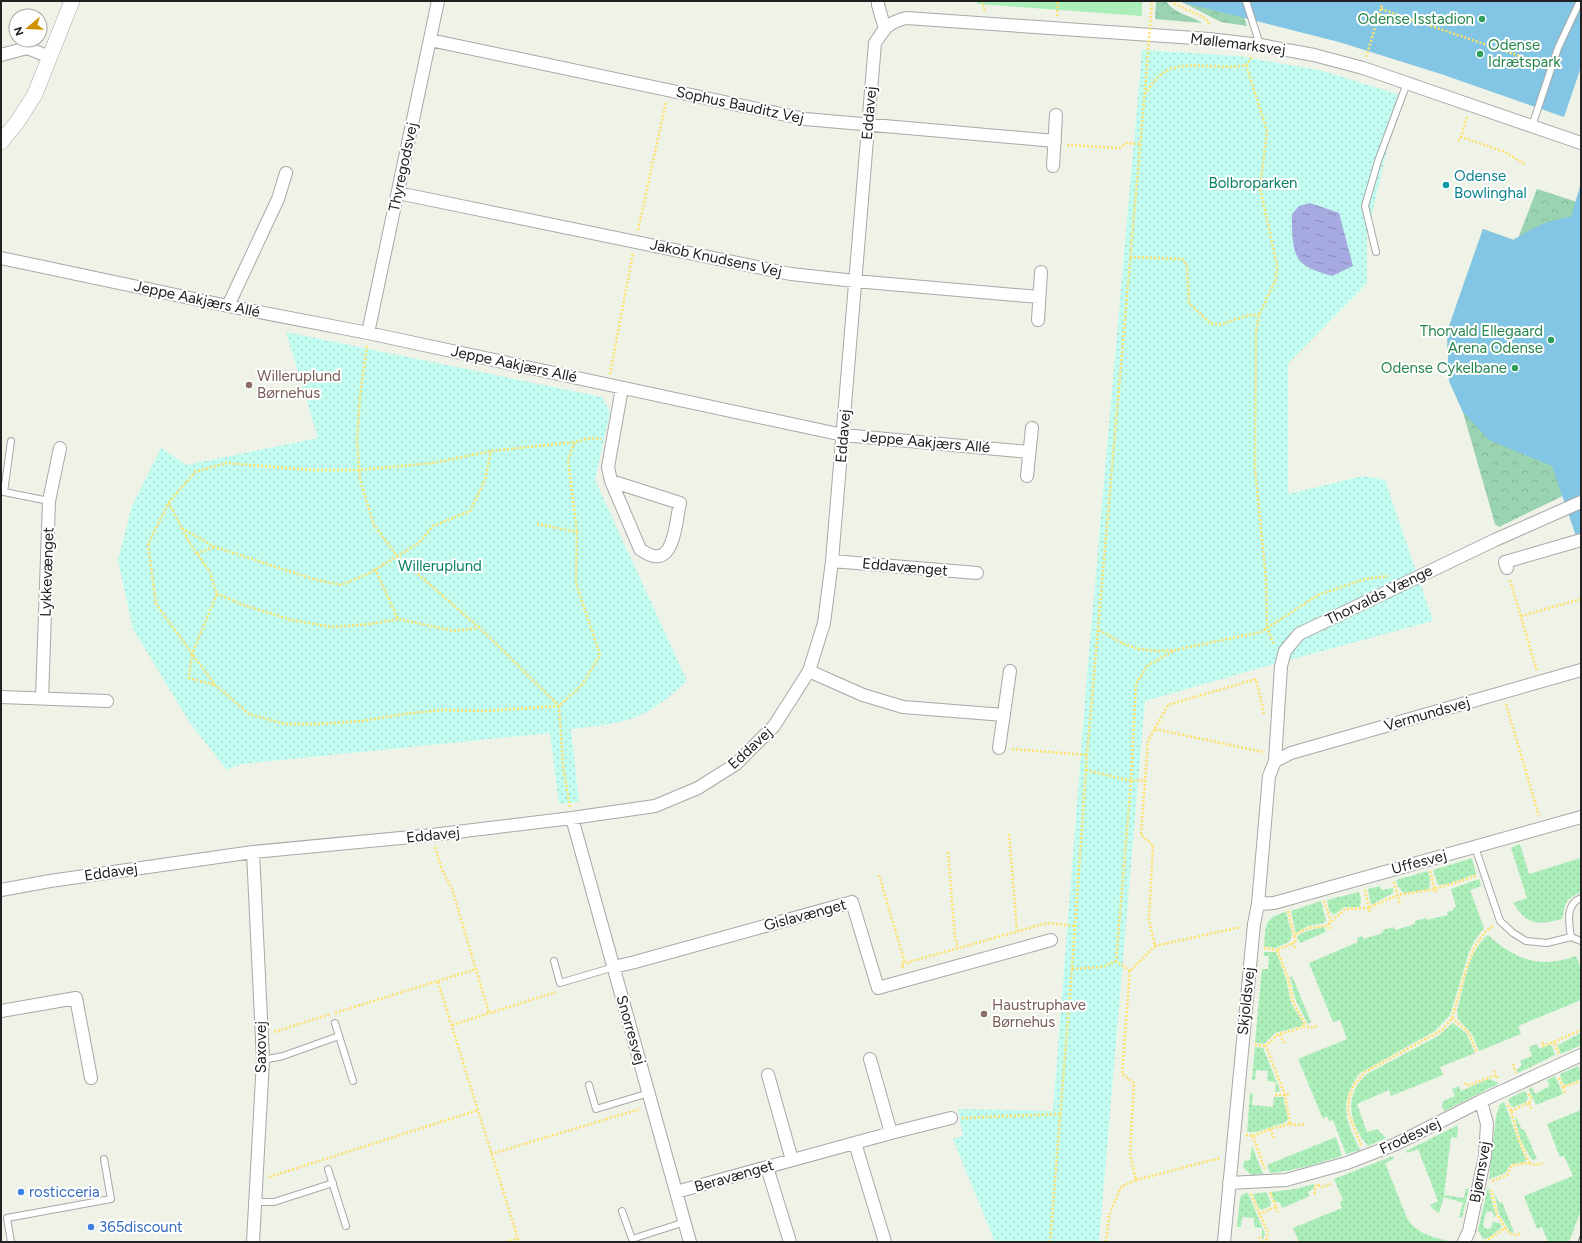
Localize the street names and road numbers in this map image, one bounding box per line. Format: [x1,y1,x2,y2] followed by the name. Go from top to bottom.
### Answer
[1189,29,1287,59] street label: Møllemarksvej
[674,83,806,127] street label: Sophus Bauditz Vej
[858,85,880,141] street label: Eddavej
[385,121,421,213] street label: Thyregodsvej
[648,235,784,281] street label: Jakob Knudsens Vej
[132,277,262,321] street label: Jeppe Aakjærs Allé
[449,342,579,386] street label: Jeppe Aakjærs Allé
[832,408,854,464] street label: Eddavej
[861,427,991,457] street label: Jeppe Aakjærs Allé
[36,526,58,617] street label: Lykkevænget
[861,554,949,580] street label: Eddavænget
[1323,561,1435,629] street label: Thorvalds Vænge
[1382,693,1472,735] street label: Vermundsvej
[724,723,776,773] street label: Eddavej
[405,823,461,847] street label: Eddavej
[1389,846,1449,878] street label: Uffesvej
[83,859,139,885] street label: Eddavej
[762,895,848,935] street label: Gislavænget
[1233,966,1259,1036] street label: Skjoldsvej
[613,993,649,1067] street label: Snorresvej
[252,1021,270,1073] street label: Saxovej
[1376,1114,1444,1158] street label: Frodesvej
[1466,1140,1494,1204] street label: Bjørnsvej
[692,1156,776,1196] street label: Beravænget

